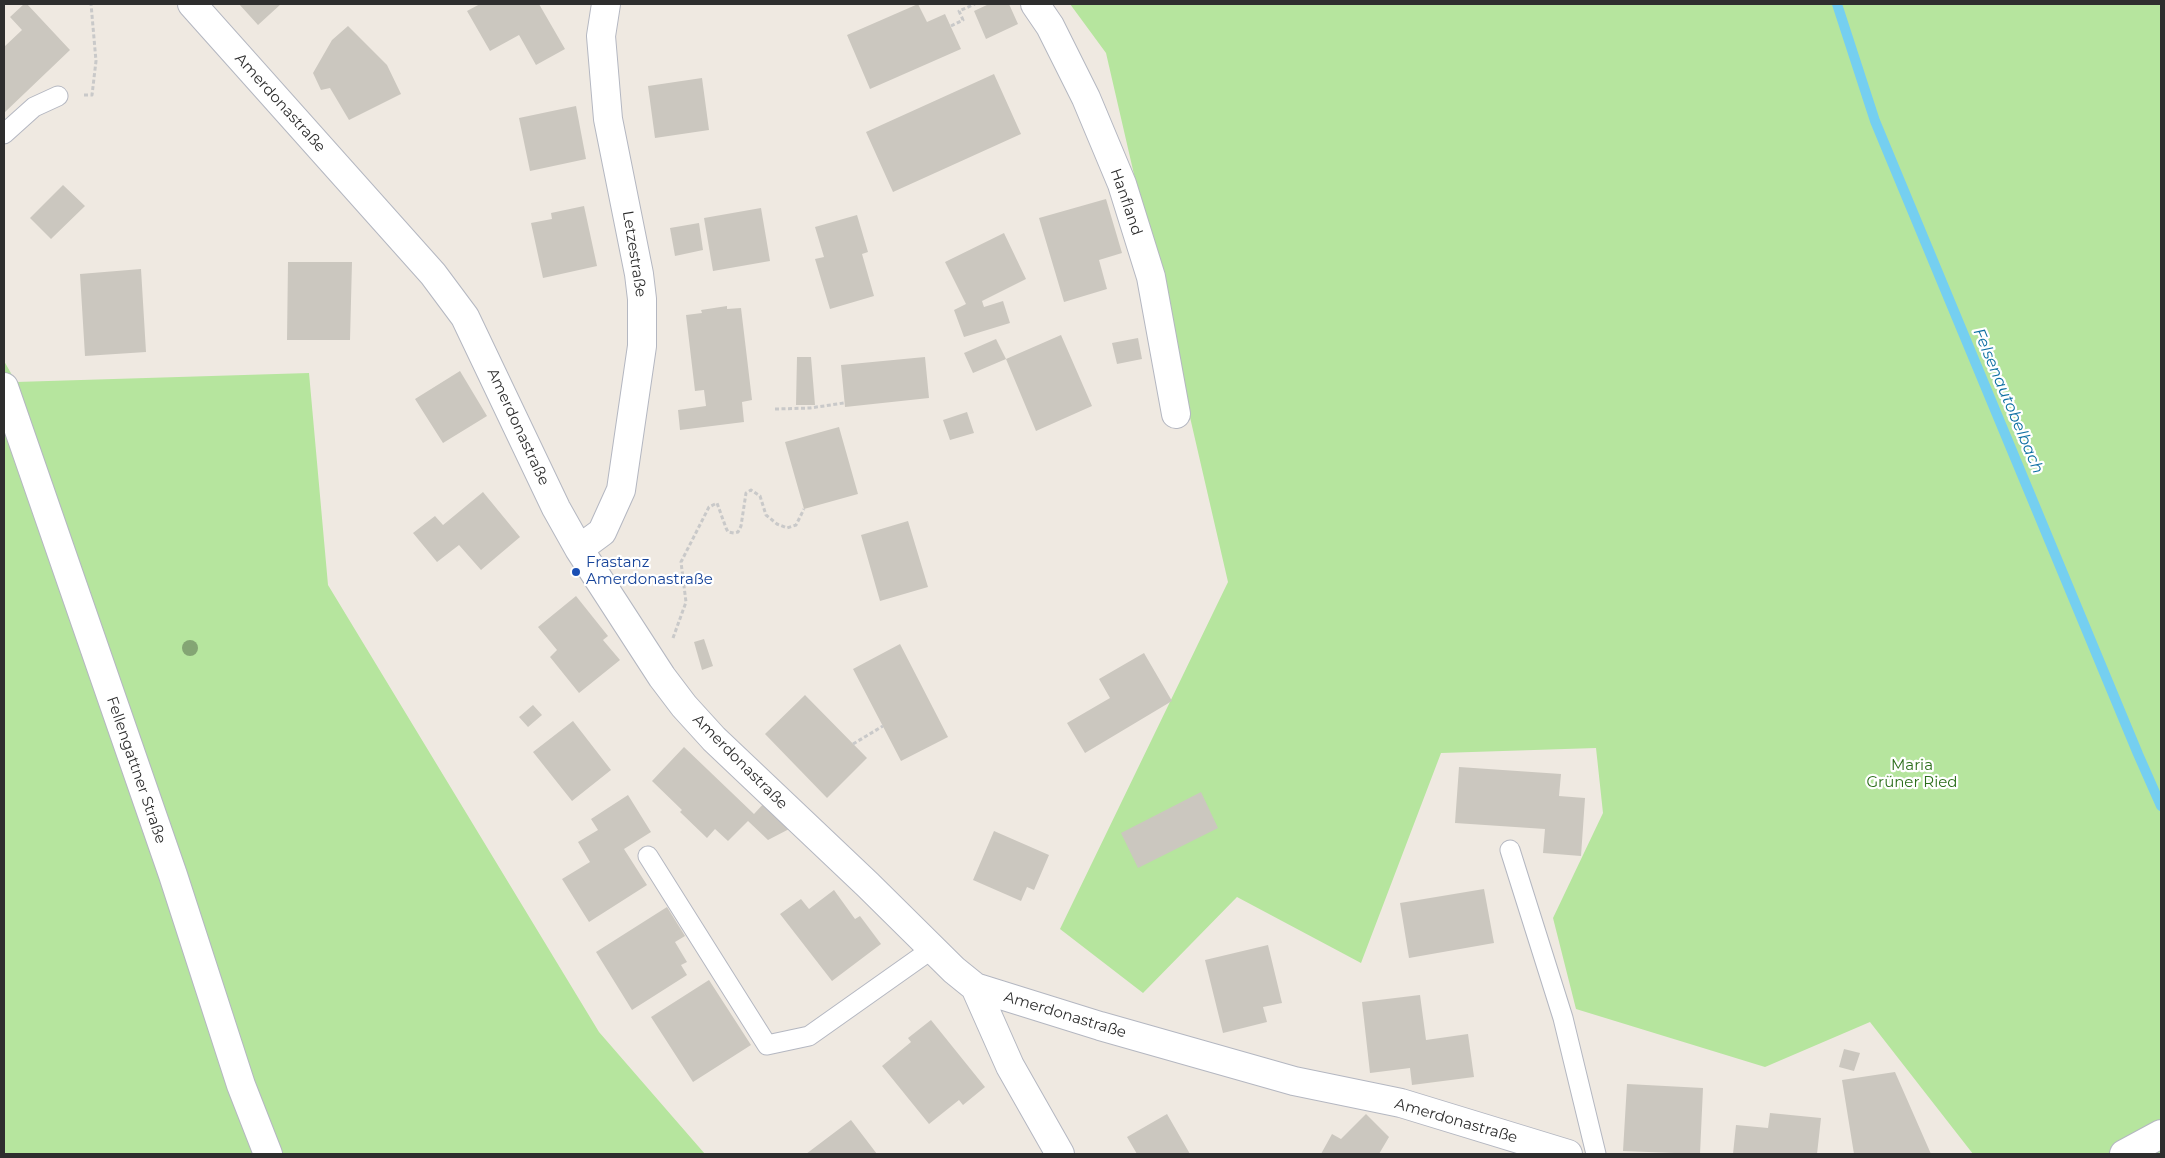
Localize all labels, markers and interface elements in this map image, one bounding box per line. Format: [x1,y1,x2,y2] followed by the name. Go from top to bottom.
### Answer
[231,50,329,156] street label: Amerdonastraße
[1106,166,1146,238] street label: Hanfland
[618,210,650,298] street label: Letzestraße
[1969,325,2047,477] water label: Felsenautobelbach
[483,366,553,488] street label: Amerdonastraße
[586,554,713,589] place label: Frastanz Amerdonastraße
[570,566,582,578] marker: Frastanz Amerdonastraße
[102,694,170,846] street label: Fellengattner Straße
[689,711,791,813] street label: Amerdonastraße
[1867,757,1957,792] park label: Maria Grüner Ried
[1002,988,1128,1042] street label: Amerdonastraße
[1393,1095,1519,1147] street label: Amerdonastraße

